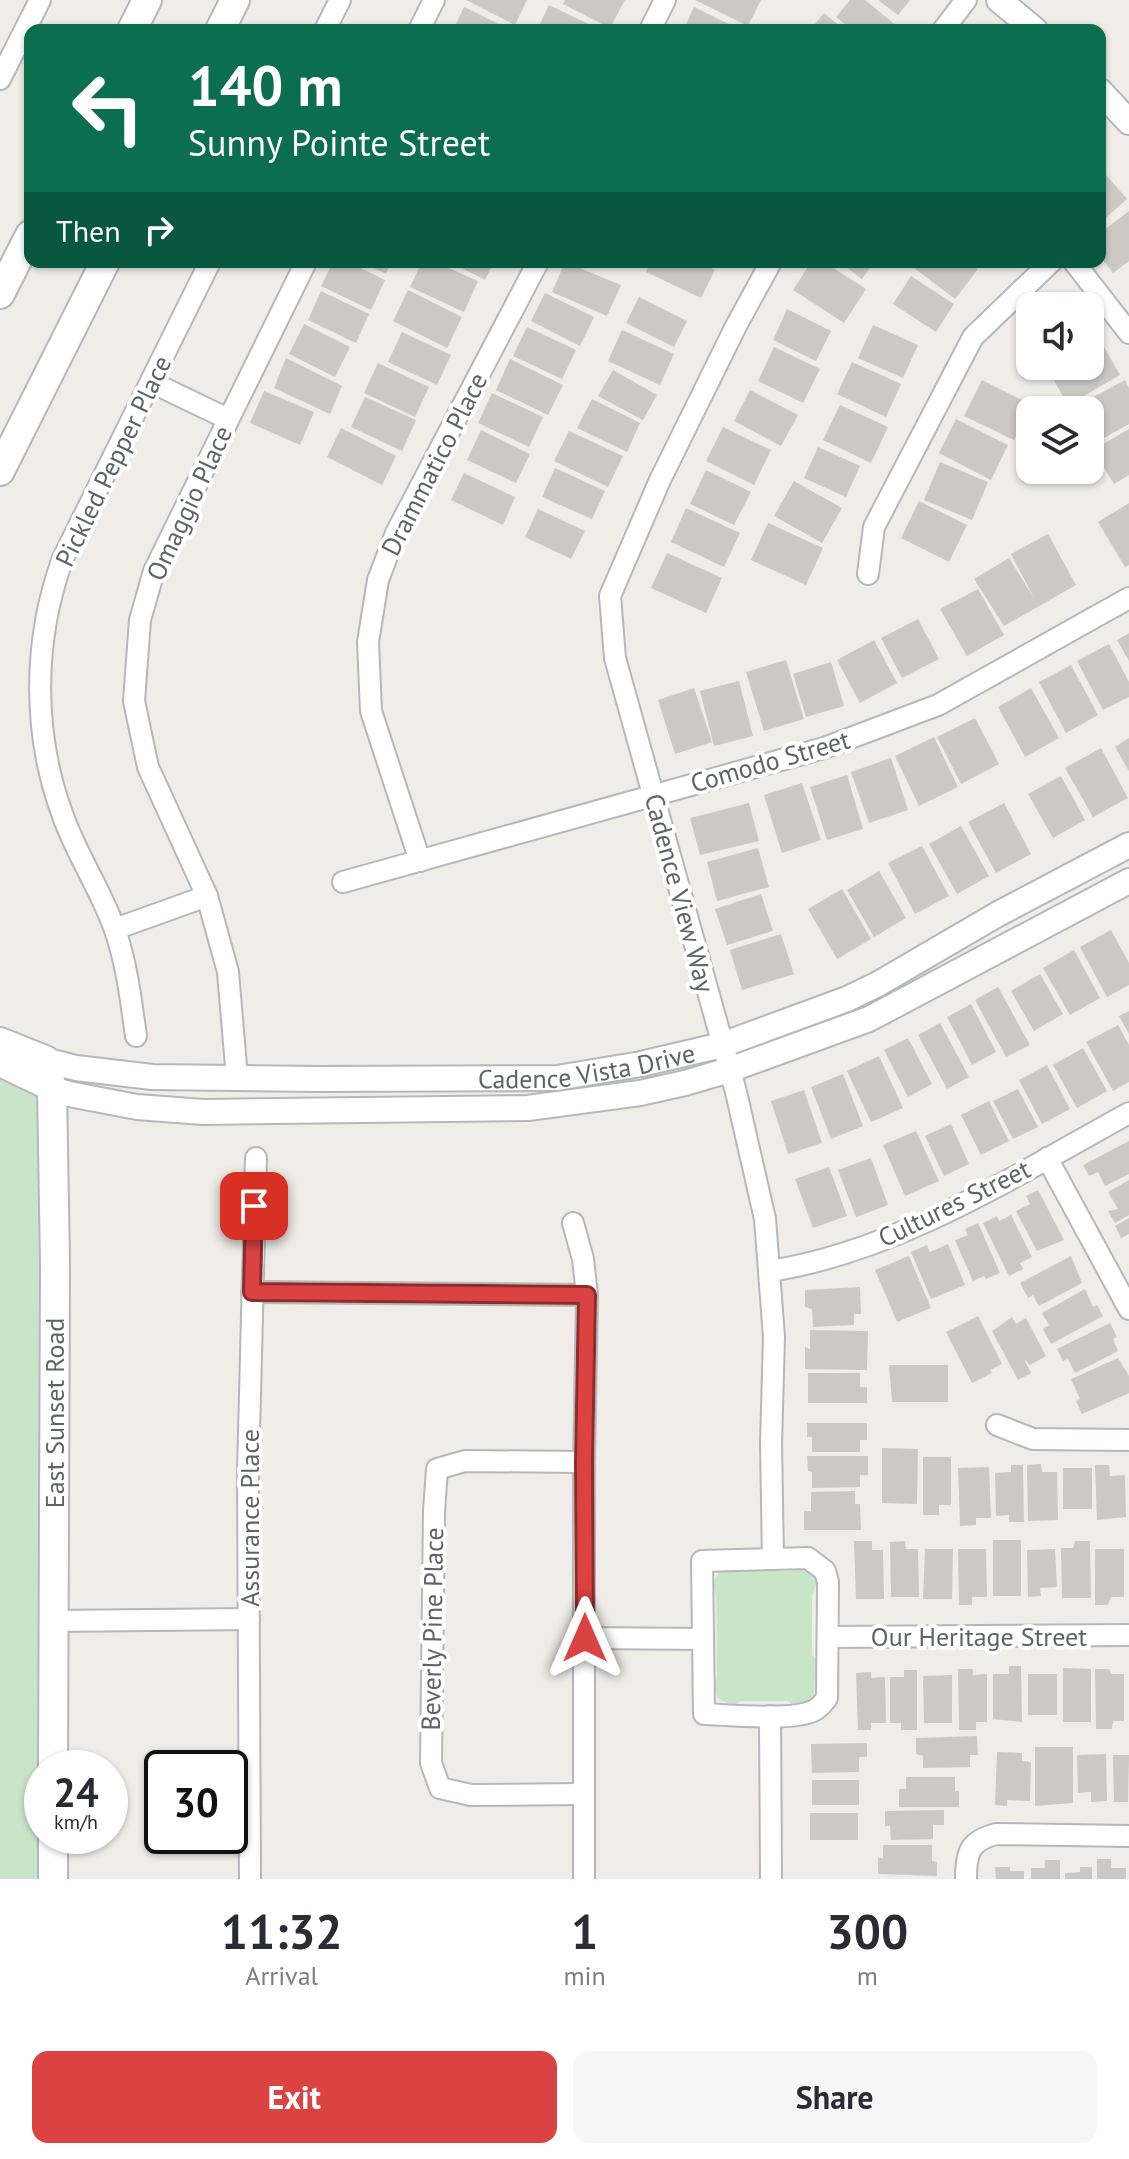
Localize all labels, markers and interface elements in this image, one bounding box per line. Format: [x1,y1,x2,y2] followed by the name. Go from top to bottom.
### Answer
[188,49,343,121] text: 140 m
[56,56,160,160] icon: left
[188,119,490,166] text: Sunny Pointe Street
[137,208,181,252] icon: right
[56,211,121,250] text: Then
[1016,292,1104,484] map controls
[1016,292,1104,380] button: sound
[48,350,178,572] street label: Pickled Pepper Place
[374,367,494,561] street label: Drammatico Place
[1016,396,1104,484] button: layers
[139,420,239,586] street label: Omaggio Place
[687,722,854,799] street label: Comodo Street
[638,790,722,996] street label: Cadence View Way
[478,1035,698,1095] street label: Cadence Vista Drive
[873,1152,1036,1254] street label: Cultures Street
[220,1172,288,1240] pin
[232,1184,276,1228] icon: arrive
[38,1318,71,1508] street label: East Sunset Road
[233,1429,266,1607] street label: Assurance Place
[414,1527,450,1731] street label: Beverly Pine Place
[543,1596,627,1680] position arrow
[871,1620,1087,1653] street label: Our Heritage Street
[144,1750,248,1854] speed limit sign: 30
[53,1766,99,1818] text: 24
[54,1809,98,1835] text: km/h
[221,1900,343,1962] text: 11:32
[571,1900,598,1962] text: 1
[827,1900,908,1962] text: 300
[245,1959,318,1992] text: Arrival
[563,1959,606,1992] text: min
[857,1959,878,1992] text: m
[32,2051,557,2143] button: Exit
[573,2051,1097,2143] button: Share

